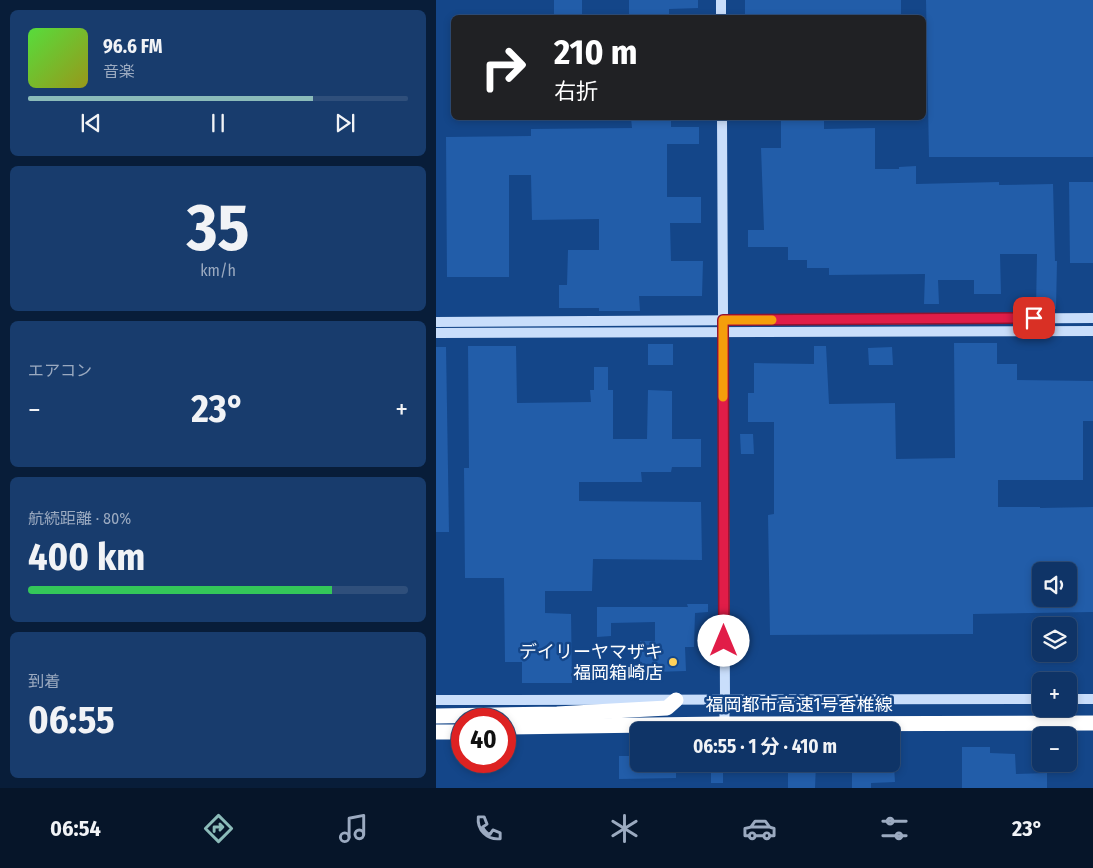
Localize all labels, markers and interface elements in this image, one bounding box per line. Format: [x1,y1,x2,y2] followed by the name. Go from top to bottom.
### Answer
[554,31,638,73] text: 210 m
[103,35,162,58] text: 96.6 FM
[471,35,536,100] icon: right
[103,62,135,81] text: 音楽
[554,78,598,105] text: 右折
[77,109,105,137] icon: previous
[204,109,232,137] icon: pause
[331,109,359,137] icon: next
[187,189,249,267] text: 35
[200,261,236,280] text: km/h
[1013,297,1055,339] pin
[1020,304,1048,332] icon: arrive
[28,361,92,380] text: エアコン
[191,386,245,432] text: 23°
[28,393,41,426] text: −
[395,393,408,426] text: +
[28,509,131,528] text: 航続距離 · 80%
[28,534,145,580] text: 400 km
[1032,562,1077,772] map controls
[1032,562,1077,607] button: sound
[697,614,749,666] position arrow
[1032,617,1077,662] button: layers
[519,641,663,684] place label: デイリーヤマザキ 福岡箱崎店
[667,656,679,668] marker: デイリーヤマザキ 福岡箱崎店
[28,672,60,691] text: 到着
[1032,672,1077,717] button: +
[705,694,893,716] street label: 福岡都市高速1号香椎線
[28,697,115,743] text: 06:55
[451,708,516,773] speed limit sign: 40
[1032,727,1077,772] button: −
[693,735,837,758] text: 06:55 · 1 分 · 410 m
[201,811,236,846] icon: directions
[336,811,371,846] icon: music
[471,811,506,846] icon: phone
[607,811,642,846] icon: climate
[742,811,777,846] icon: car
[877,811,912,846] icon: filters
[50,815,101,842] text: 06:54
[1012,815,1043,842] text: 23°

